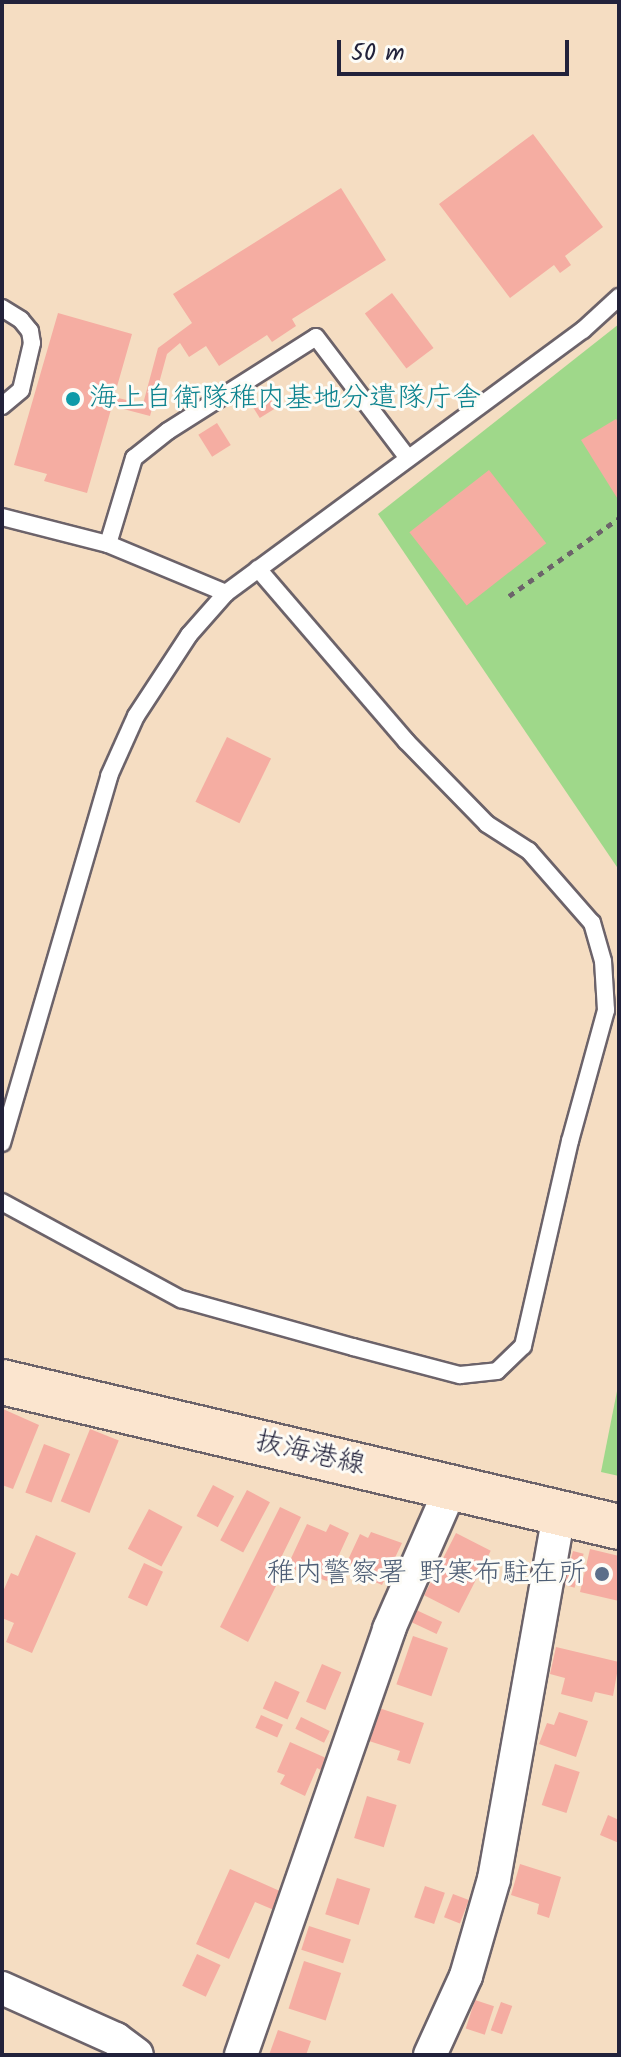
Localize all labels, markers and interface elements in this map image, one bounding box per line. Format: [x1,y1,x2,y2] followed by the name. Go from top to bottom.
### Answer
[341,24,573,74] scale bar
[351,34,405,73] text: 50 m
[89,382,481,416] place label: 海上自衛隊稚内基地分遣隊庁舎
[64,390,82,408] marker: 海上自衛隊稚内基地分遣隊庁舎
[252,1425,368,1483] street label: 抜海港線
[267,1557,586,1591] place label: 稚内警察署 野寒布駐在所
[593,1565,611,1583] marker: 稚内警察署 野寒布駐在所

